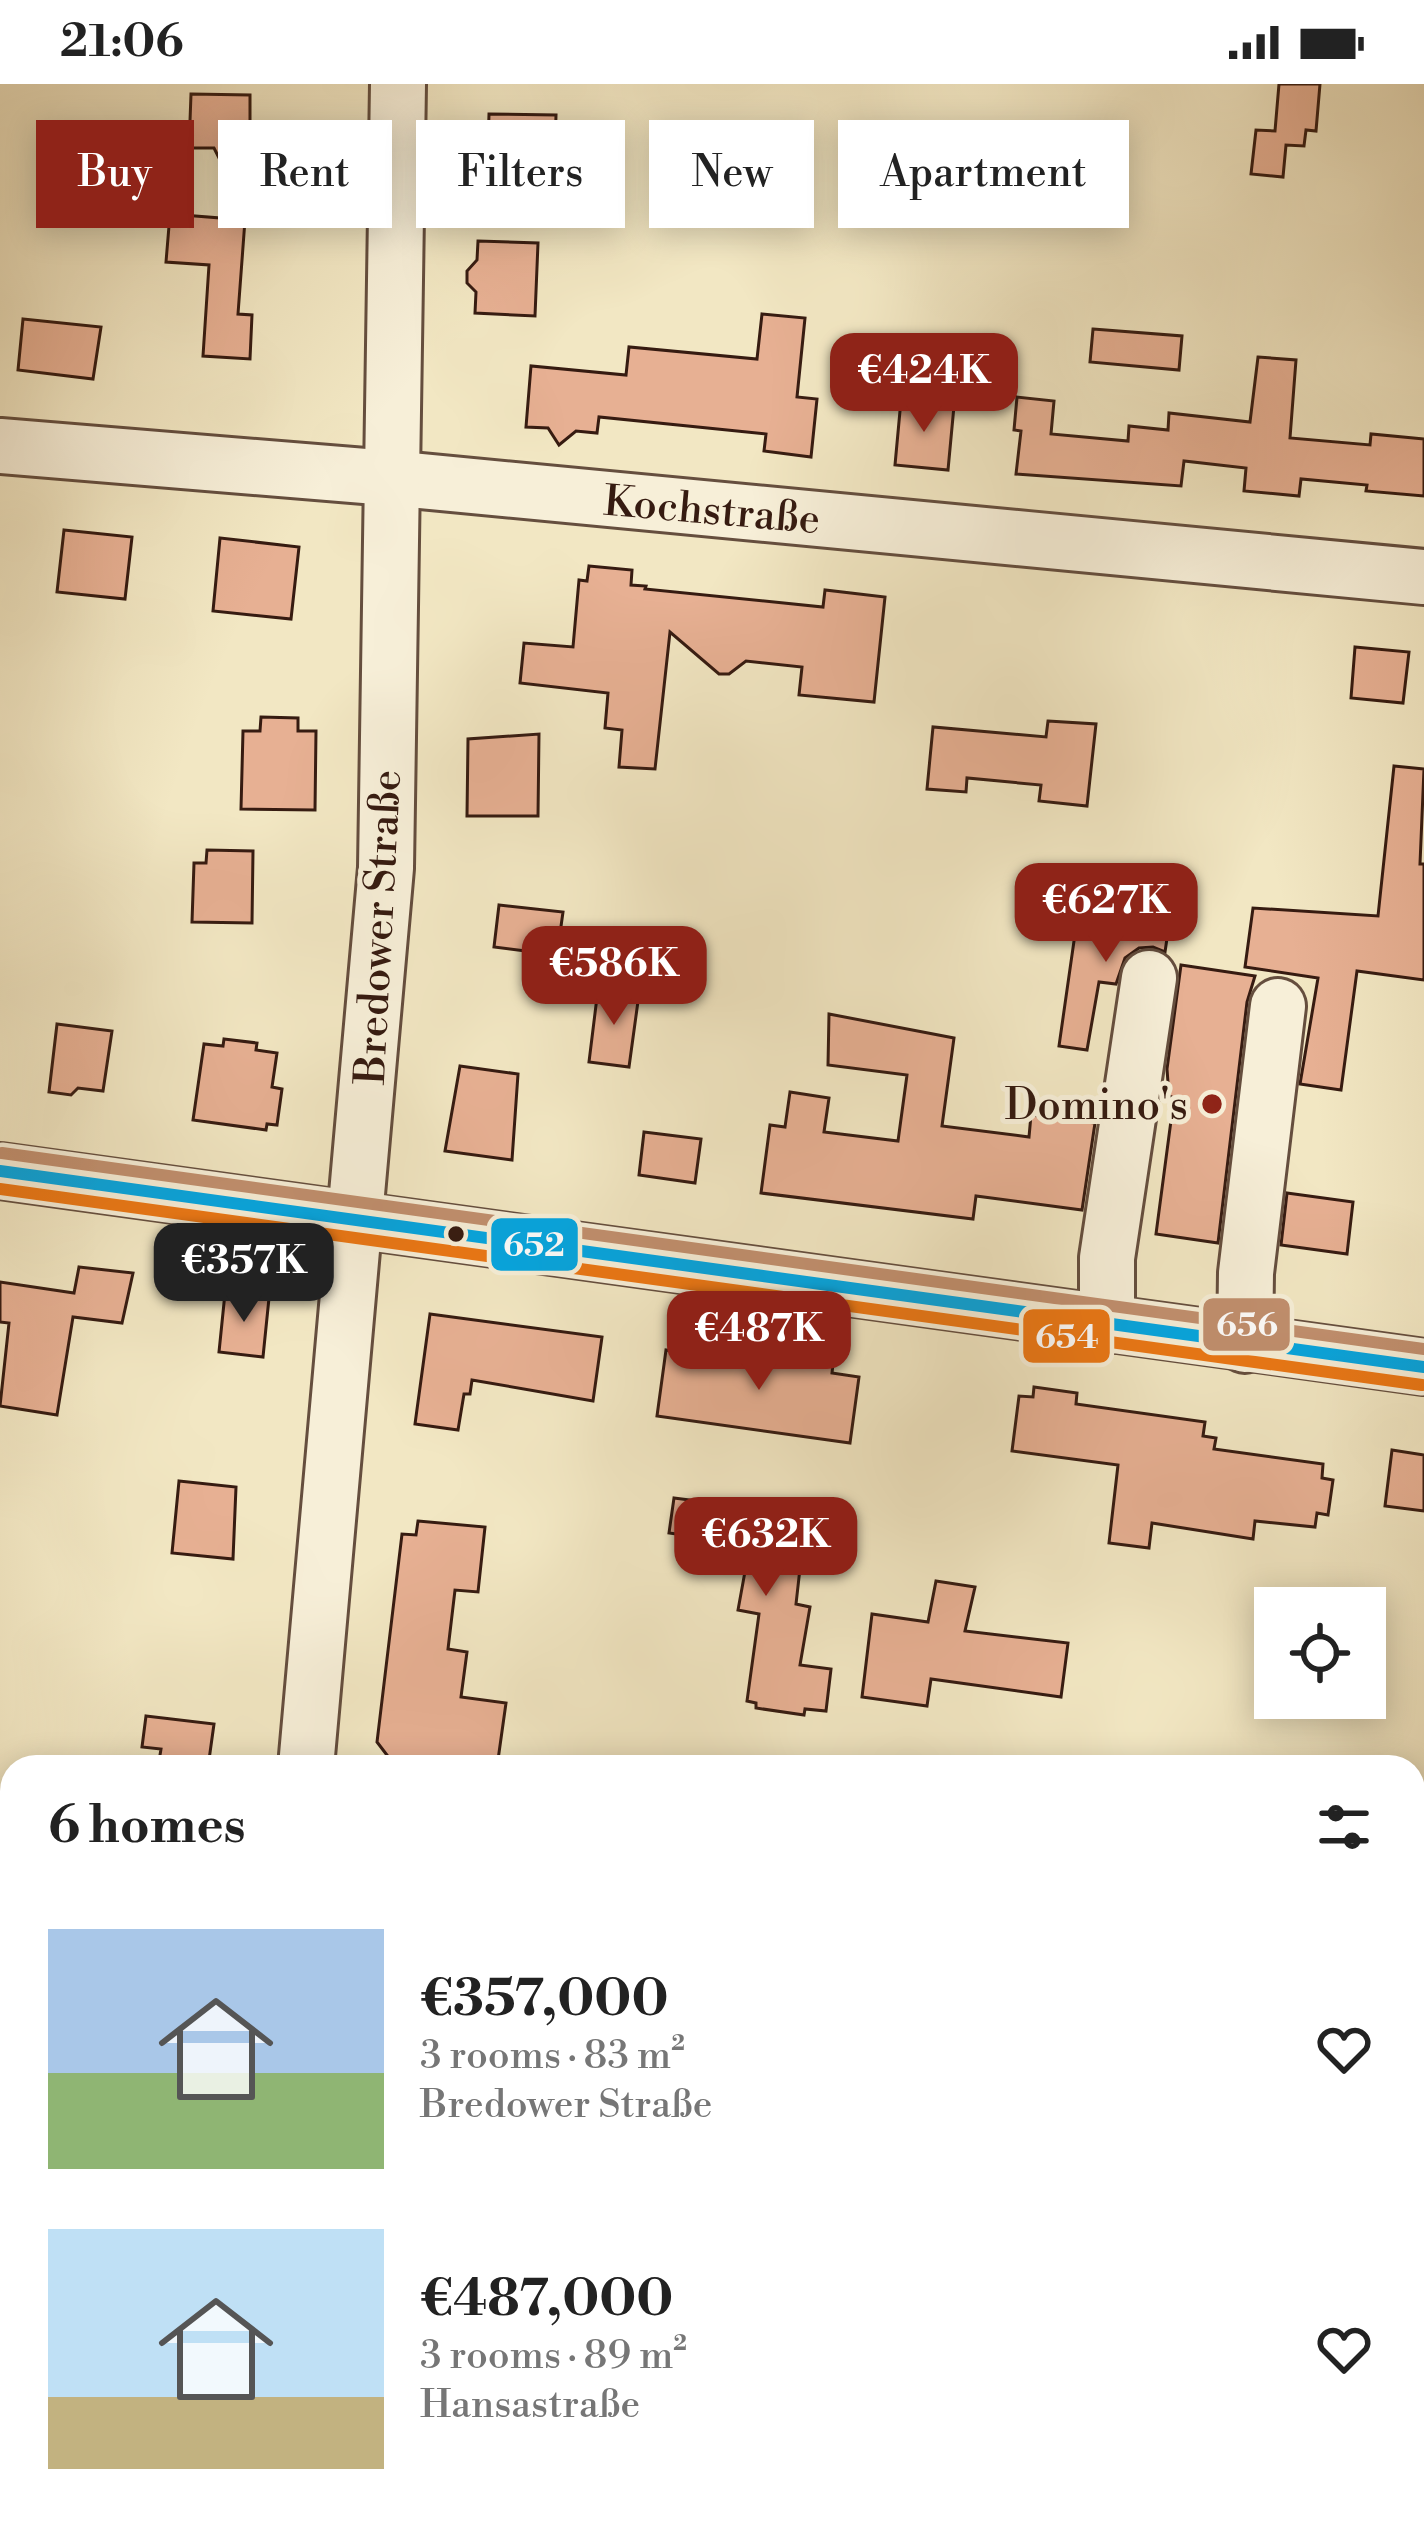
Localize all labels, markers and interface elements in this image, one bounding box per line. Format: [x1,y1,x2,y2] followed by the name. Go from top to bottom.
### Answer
[60,14,184,71] text: 21:06
[36,120,194,228] chip: Buy
[218,120,392,228] chip: Rent
[416,120,625,228] chip: Filters
[649,120,814,228] chip: New
[838,120,1129,228] chip: Apartment
[840,333,1008,435] pin: €424K
[857,347,991,396] text: €424K
[601,476,822,547] street label: Kochstraße
[345,768,414,1087] street label: Bredower Straße
[1022,863,1190,965] pin: €627K
[1042,877,1170,926] text: €627K
[530,926,698,1028] pin: €586K
[549,940,679,989] text: €586K
[1005,1080,1188,1133] place label: Domino's
[1199,1091,1225,1117] marker: Domino's
[489,1216,580,1273] line badge: 652
[160,1223,328,1325] pin: €357K
[445,1223,467,1245] unlabelled marker
[503,1226,565,1267] text: 652
[181,1237,307,1286] text: €357K
[675,1291,843,1393] pin: €487K
[1201,1296,1292,1353] line badge: 656
[694,1305,824,1354] text: €487K
[1216,1306,1278,1347] text: 656
[1021,1307,1112,1365] line badge: 654
[1035,1318,1099,1359] text: 654
[682,1497,850,1599] pin: €632K
[701,1511,831,1560] text: €632K
[1254,1587,1386,1719] map controls
[1254,1587,1386,1719] button: locate
[1311,1794,1377,1860] icon: filters
[48,1795,246,1859] text: 6 homes
[420,1968,668,2032] text: €357,000
[144,1977,288,2121] icon: home
[1311,2016,1377,2082] icon: heart
[420,2032,685,2081] text: 3 rooms · 83 m²
[420,2081,712,2130] text: Bredower Straße
[420,2268,673,2332] text: €487,000
[144,2277,288,2421] icon: home
[1311,2316,1377,2382] icon: heart
[420,2332,687,2381] text: 3 rooms · 89 m²
[420,2381,640,2430] text: Hansastraße

